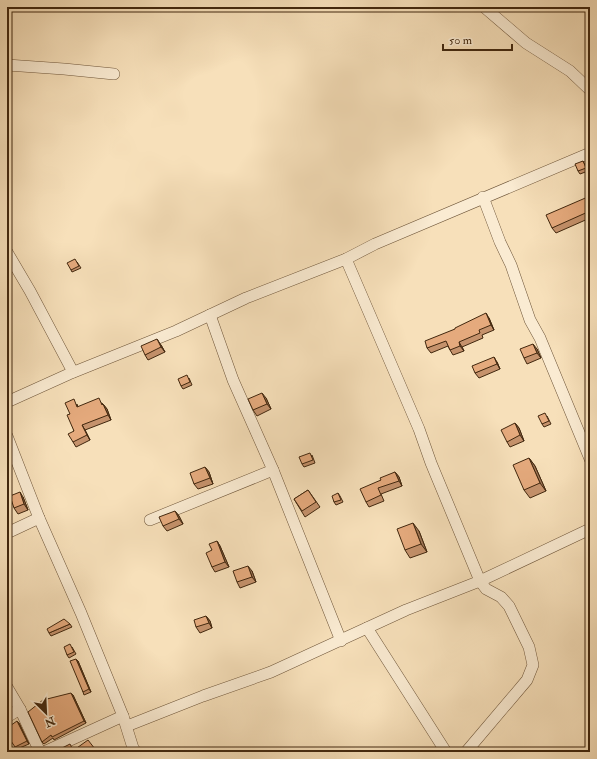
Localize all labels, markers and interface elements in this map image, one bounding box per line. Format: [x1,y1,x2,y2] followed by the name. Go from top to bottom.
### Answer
[443,26,512,52] scale bar
[449,33,473,48] text: 50 m
[26,693,66,733] north arrow
[42,713,58,730] text: N

